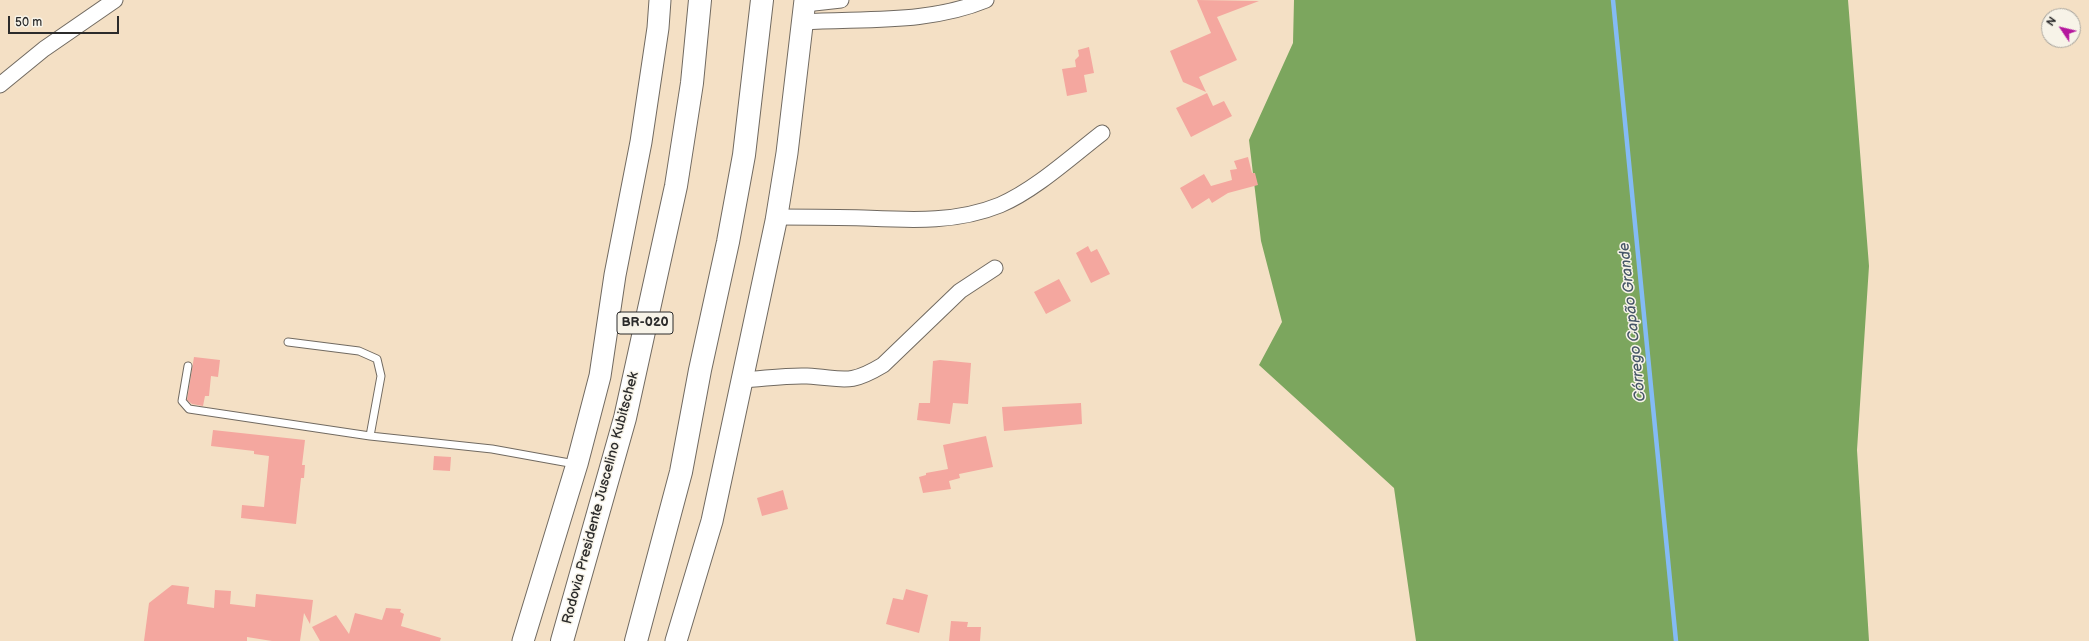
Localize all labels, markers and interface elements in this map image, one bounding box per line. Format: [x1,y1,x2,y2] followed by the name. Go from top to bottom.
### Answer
[10,8,121,34] scale bar
[2041,8,2081,48] north arrow
[2044,14,2059,29] text: N
[15,15,42,30] text: 50 m
[1616,242,1650,402] water label: Córrego Capão Grande
[617,312,673,334] road number: BR-020
[559,370,643,626] street label: Rodovia Presidente Juscelino Kubitschek

